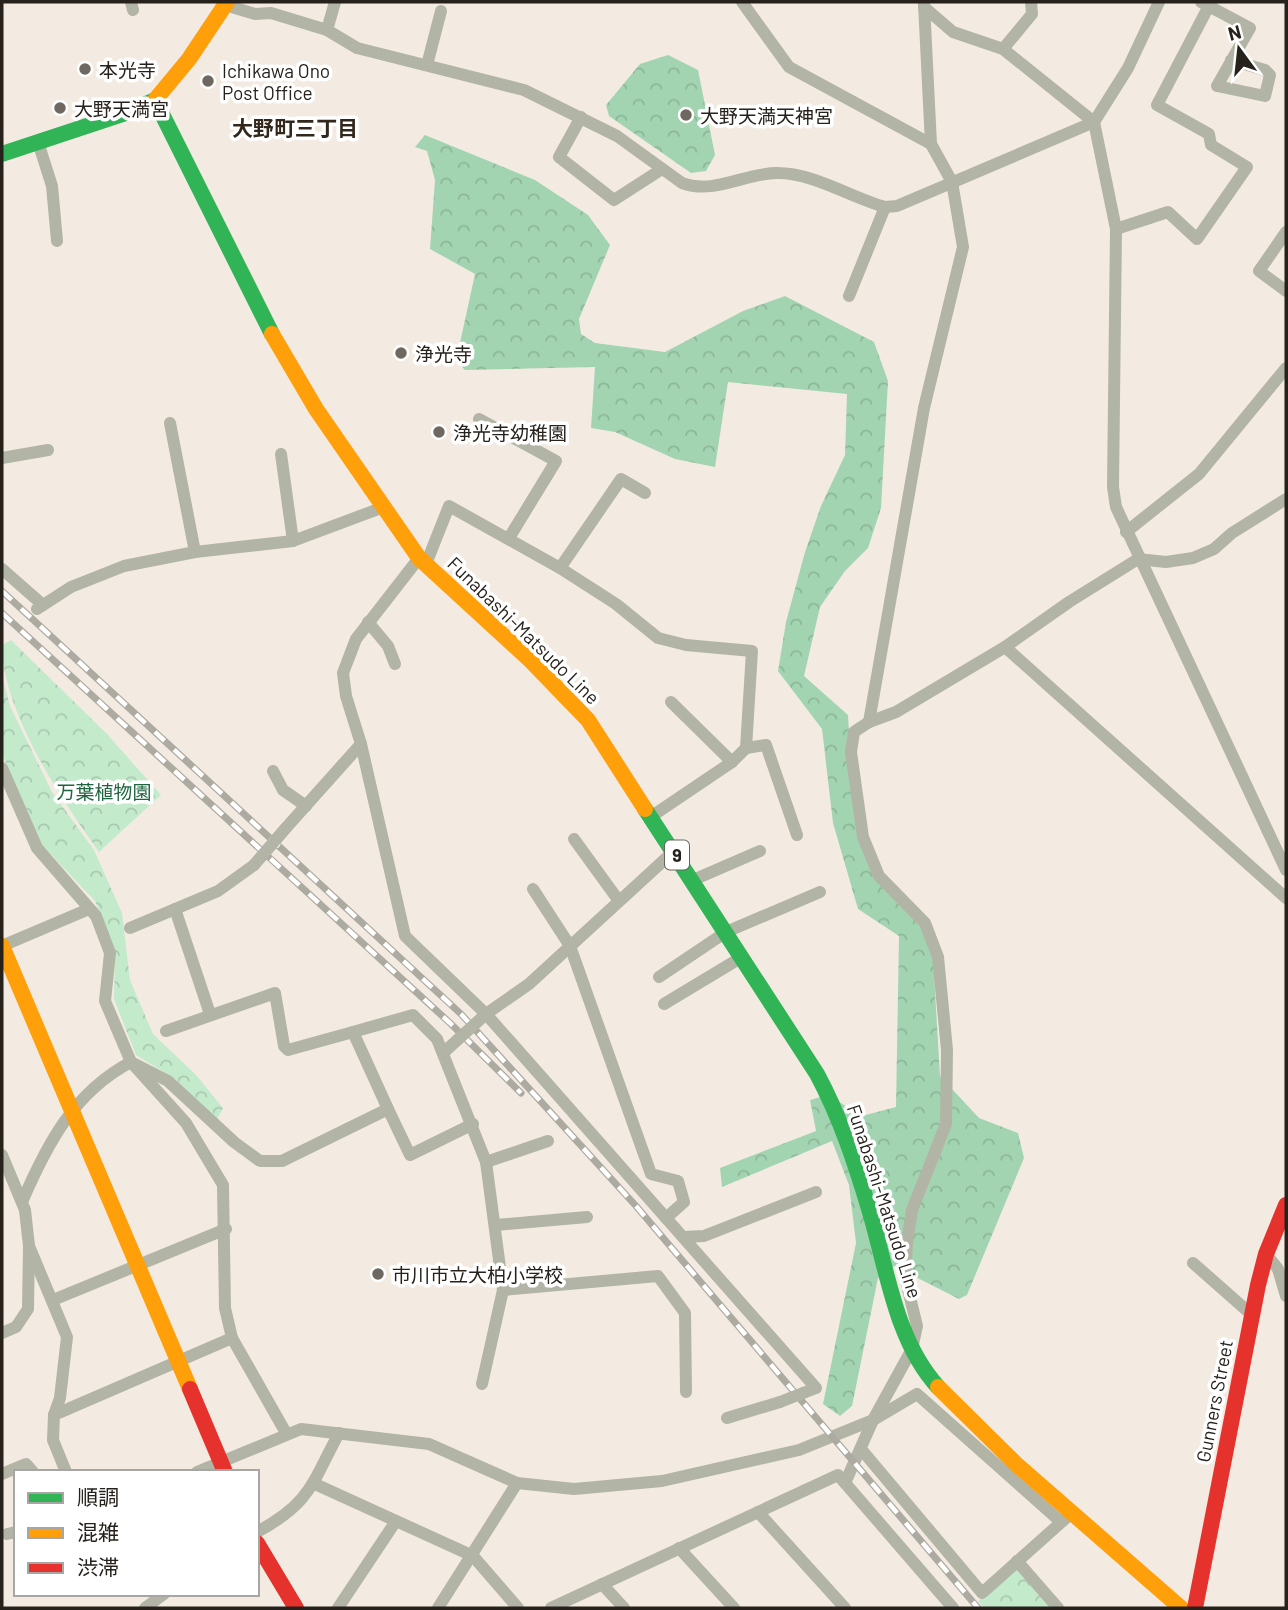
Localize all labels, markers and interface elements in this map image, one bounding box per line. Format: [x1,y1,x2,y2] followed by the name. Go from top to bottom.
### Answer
[1204,14,1274,84] north arrow
[1225,19,1244,45] text: N
[99,58,156,81] place label: 本光寺
[222,59,330,104] place label: Ichikawa Ono Post Office
[77,61,93,77] marker: 本光寺
[200,73,216,89] marker: Ichikawa Ono Post Office
[74,97,169,120] place label: 大野天満宮
[52,100,68,116] marker: 大野天満宮
[700,104,833,127] place label: 大野天満天神宮
[678,107,694,123] marker: 大野天満天神宮
[232,115,358,140] district label: 大野町三丁目
[415,342,472,365] place label: 浄光寺
[393,345,409,361] marker: 浄光寺
[453,421,567,444] place label: 浄光寺幼稚園
[431,424,447,440] marker: 浄光寺幼稚園
[443,551,605,709] street label: Funabashi-Matsudo Line
[56,780,152,803] park label: 万葉植物園
[665,840,689,870] road number: 9
[843,1101,927,1301] street label: Funabashi-Matsudo Line
[392,1263,563,1286] place label: 市川市立大柏小学校
[370,1266,386,1282] marker: 市川市立大柏小学校
[1191,1338,1237,1464] street label: Gunners Street
[14,1470,259,1596] legend
[77,1484,119,1509] text: 順調
[77,1519,119,1544] text: 混雑
[77,1554,119,1579] text: 渋滞

